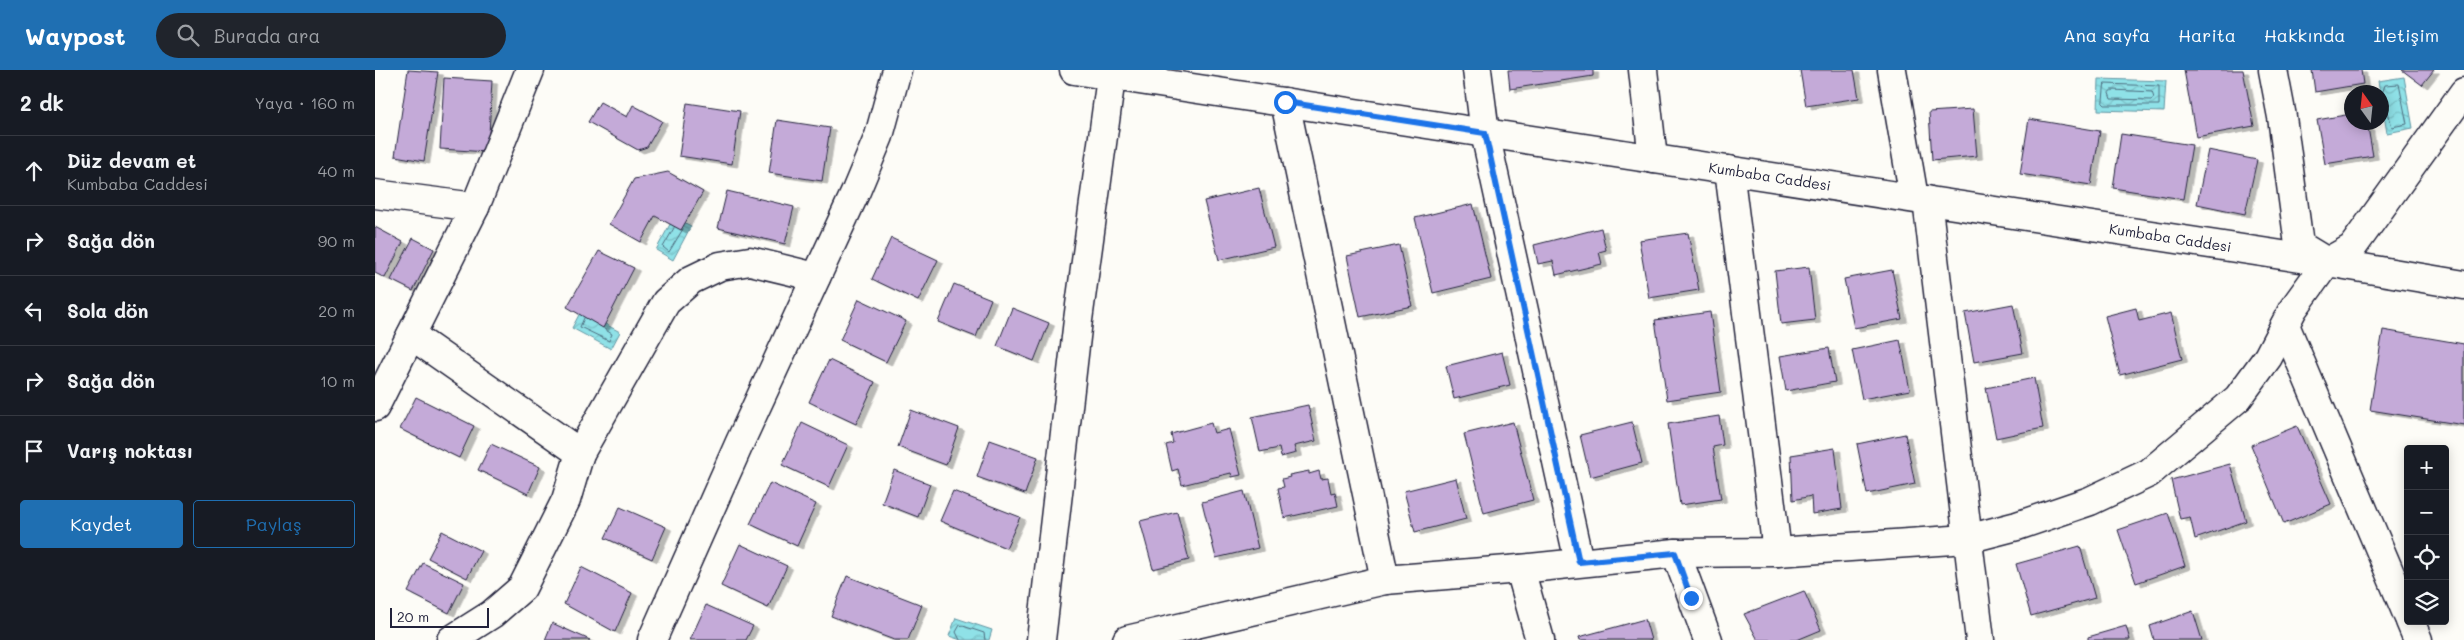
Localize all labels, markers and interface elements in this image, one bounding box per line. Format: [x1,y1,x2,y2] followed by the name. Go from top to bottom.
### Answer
[156,13,506,58] search box
[25,20,126,51] text: Waypost
[174,21,202,49] icon: search
[214,23,320,48] text: Burada ara
[2063,23,2150,47] text: Ana sayfa
[2178,23,2236,47] text: Harita
[2264,23,2345,47] text: Hakkında
[2373,23,2439,47] text: İletişim
[2344,85,2389,130] north arrow
[20,89,64,116] text: 2 dk
[1274,91,1297,114] route start
[254,92,355,113] text: Yaya · 160 m
[67,148,196,173] text: Düz devam et
[20,157,48,185] icon: ahead
[1708,157,1832,195] street label: Kumbaba Caddesi
[318,160,355,181] text: 40 m
[67,173,208,194] text: Kumbaba Caddesi
[2108,219,2233,256] street label: Kumbaba Caddesi
[20,227,48,255] icon: right
[67,228,155,253] text: Sağa dön
[318,230,355,251] text: 90 m
[20,297,48,325] icon: left
[67,298,149,323] text: Sola dön
[318,300,355,321] text: 20 m
[20,367,48,395] icon: right
[67,368,155,393] text: Sağa dön
[320,370,355,391] text: 10 m
[20,437,48,465] icon: arrive
[67,438,193,463] text: Varış noktası
[2404,445,2449,625] map controls
[2404,445,2449,490] button: +
[2404,490,2449,535] button: −
[20,500,183,548] button: Kaydet
[193,500,355,548] button: Paylaş
[2404,535,2449,580] button: locate
[2404,580,2449,625] button: layers
[1680,587,1703,610] route end
[390,605,489,628] scale bar
[397,607,429,626] text: 20 m

